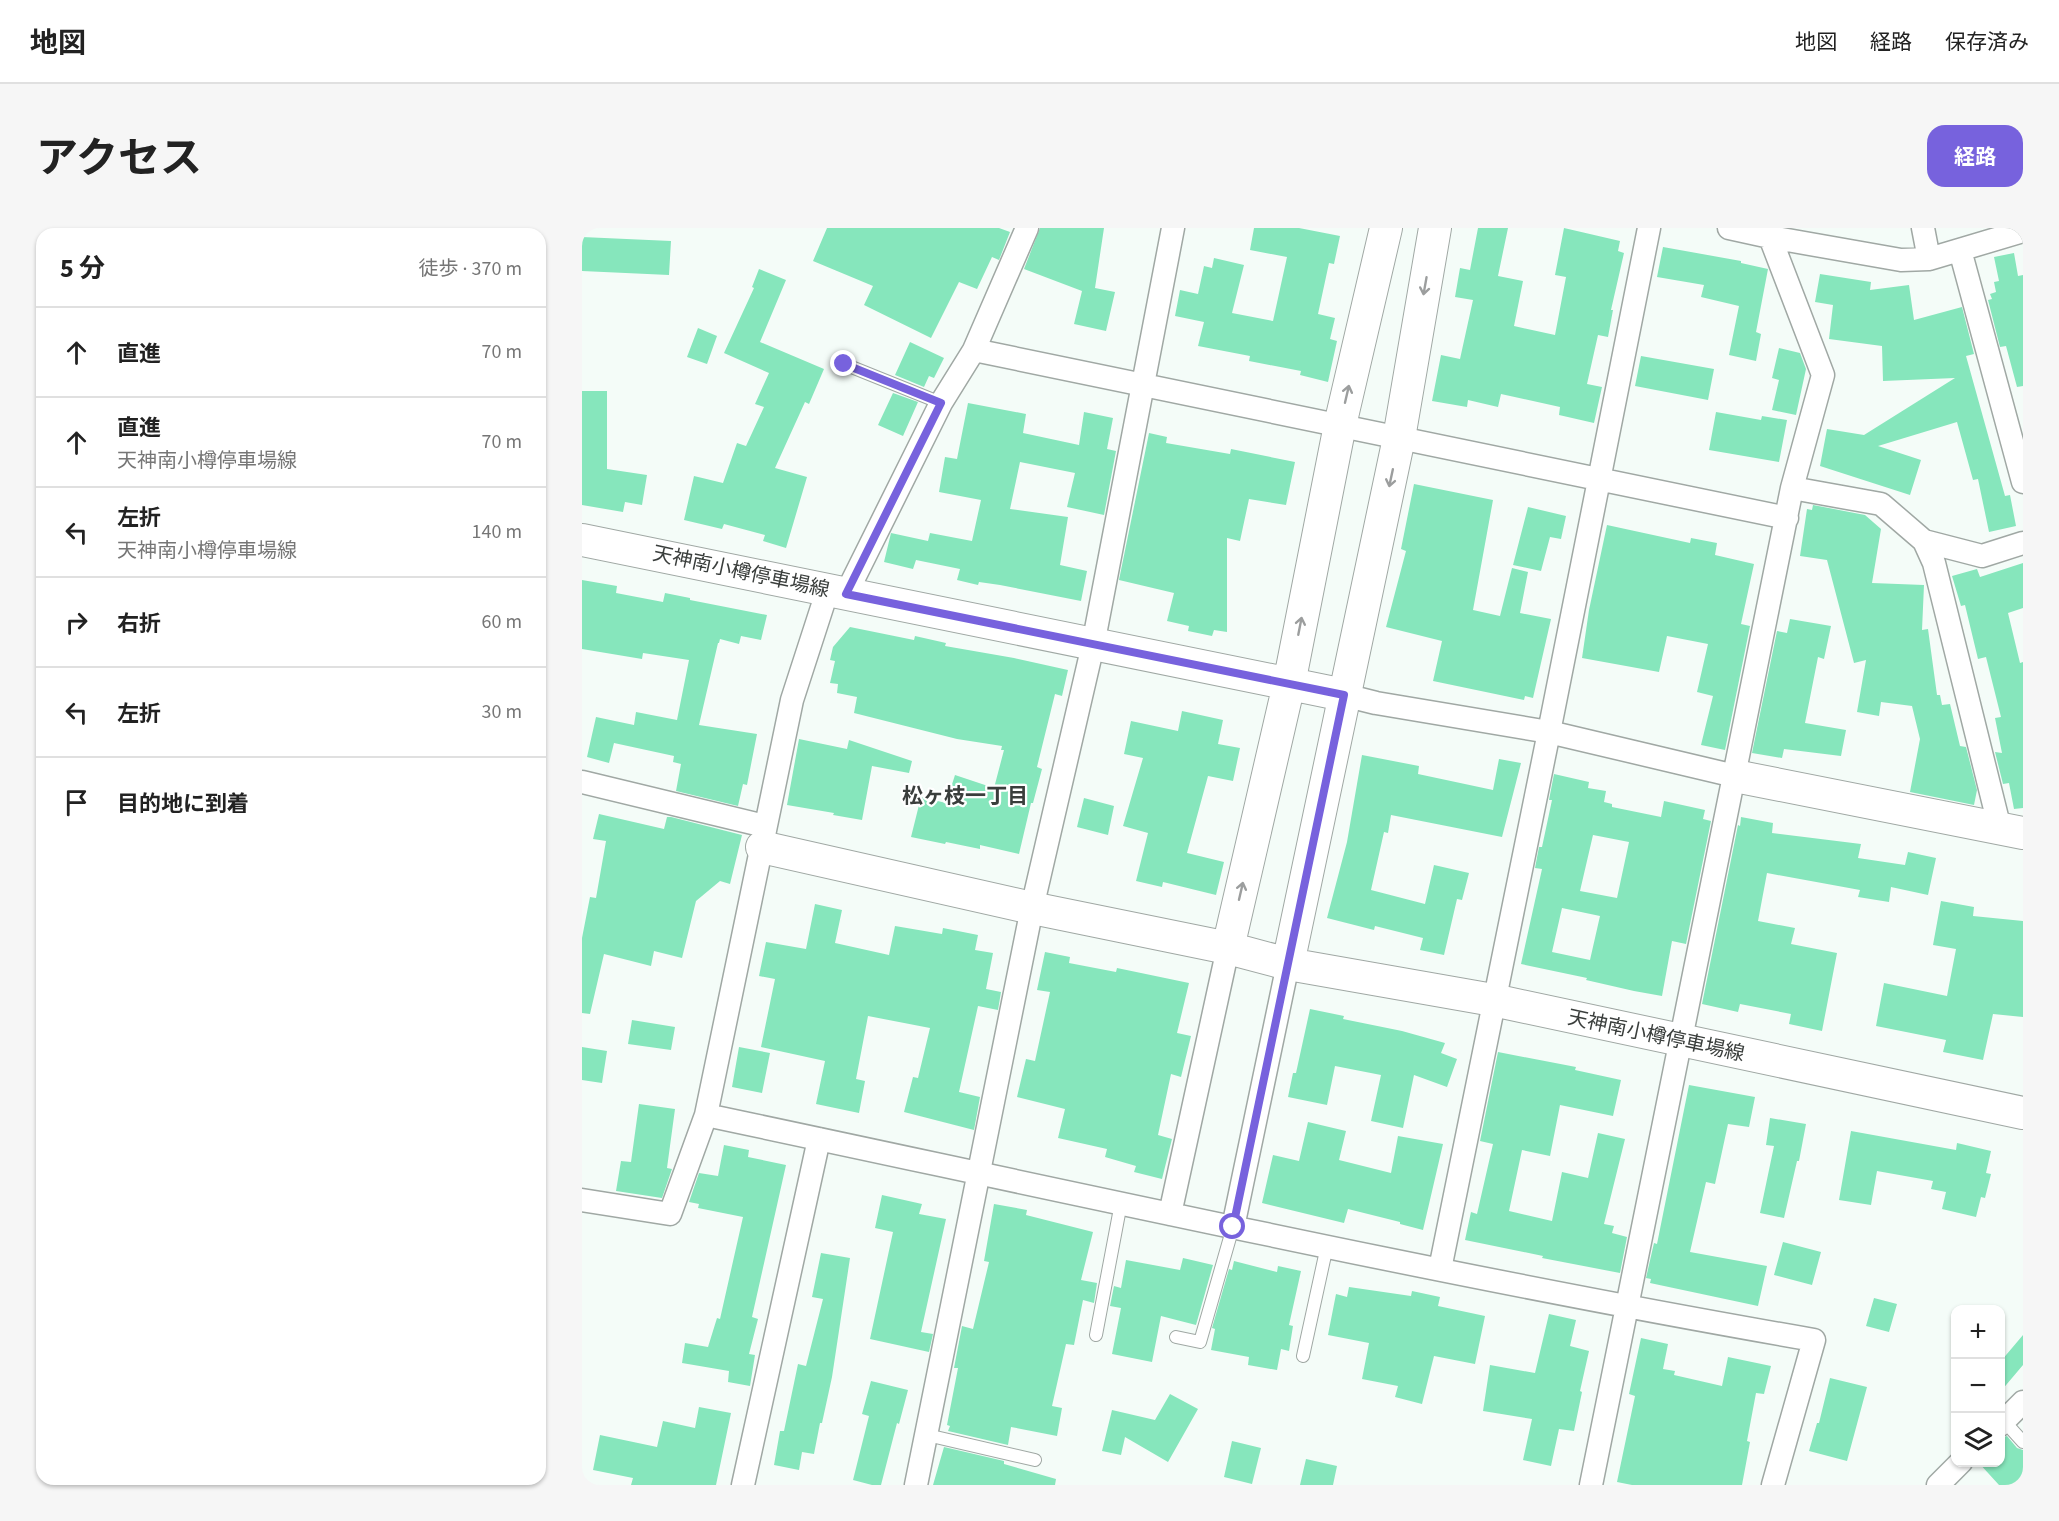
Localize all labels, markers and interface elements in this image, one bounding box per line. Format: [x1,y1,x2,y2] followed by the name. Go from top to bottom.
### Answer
[30,23,86,63] text: 地図
[1795,27,1837,57] text: 地図
[1870,27,1912,57] text: 経路
[1945,27,2029,57] text: 保存済み
[1927,125,2023,187] button: 経路
[36,129,202,189] text: アクセス
[60,250,105,287] text: 5 分
[419,255,522,283] text: 徒歩 · 370 m
[1420,275,1431,295] one-way arrow
[60,336,93,369] icon: ahead
[117,338,161,370] text: 直進
[482,338,522,366] text: 70 m
[830,350,856,376] route end
[1342,385,1354,404] one-way arrow
[117,412,161,444] text: 直進
[60,426,93,459] icon: ahead
[482,428,522,456] text: 70 m
[117,447,297,475] text: 天神南小樽停車場線
[1384,468,1396,487] one-way arrow
[117,502,161,534] text: 左折
[60,516,93,549] icon: left
[472,518,522,546] text: 140 m
[117,537,297,565] text: 天神南小樽停車場線
[650,540,832,604] street label: 天神南小樽停車場線
[60,606,93,639] icon: right
[117,608,161,640] text: 右折
[482,608,522,636] text: 60 m
[1295,617,1307,636] one-way arrow
[60,696,93,729] icon: left
[117,698,161,730] text: 左折
[482,698,522,726] text: 30 m
[902,781,1028,811] district label: 松ヶ枝一丁目
[60,786,93,819] icon: arrive
[117,788,249,820] text: 目的地に到着
[1236,882,1247,902] one-way arrow
[1565,1004,1747,1068] street label: 天神南小樽停車場線
[1219,1213,1245,1239] route start
[1951,1305,2005,1467] map controls
[1951,1305,2005,1359] button: +
[1951,1359,2005,1413] button: −
[1951,1413,2005,1467] button: layers

